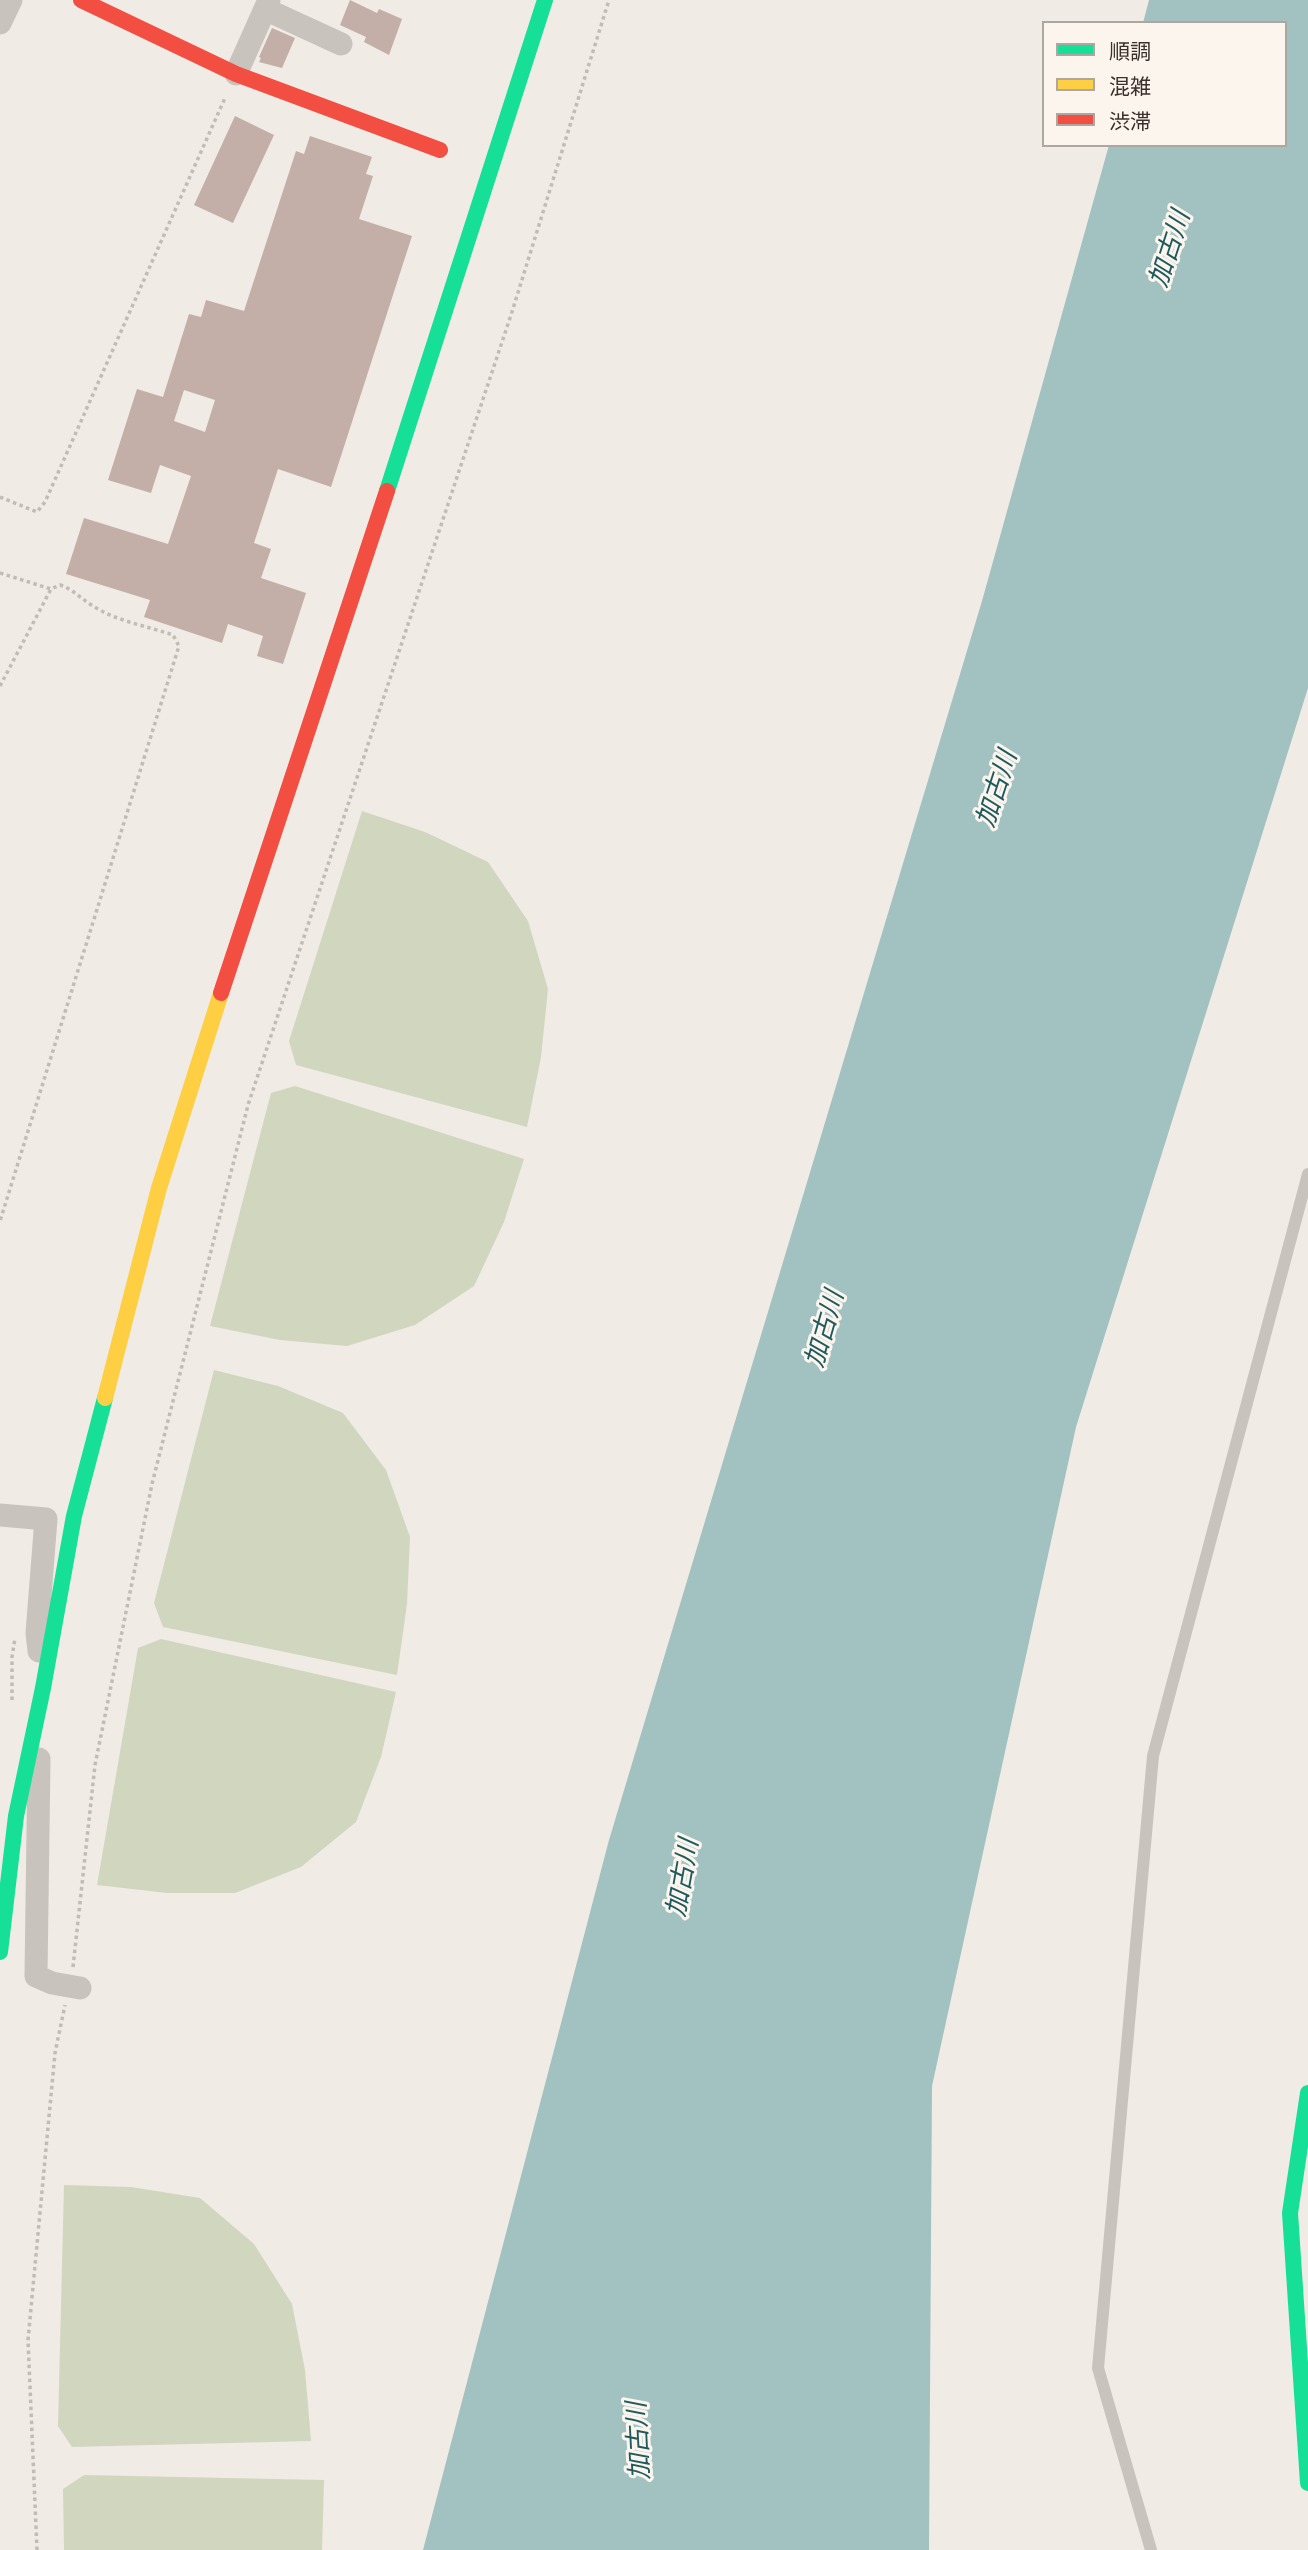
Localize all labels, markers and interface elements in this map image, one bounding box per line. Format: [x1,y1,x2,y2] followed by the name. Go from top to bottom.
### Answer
[1042,21,1287,147] legend
[1109,39,1151,64] text: 順調
[1109,74,1151,99] text: 混雑
[1109,109,1151,134] text: 渋滞
[1143,207,1197,291] water label: 加古川
[970,747,1024,831] water label: 加古川
[799,1287,851,1371] water label: 加古川
[661,1837,705,1919] water label: 加古川
[621,2401,657,2481] water label: 加古川

